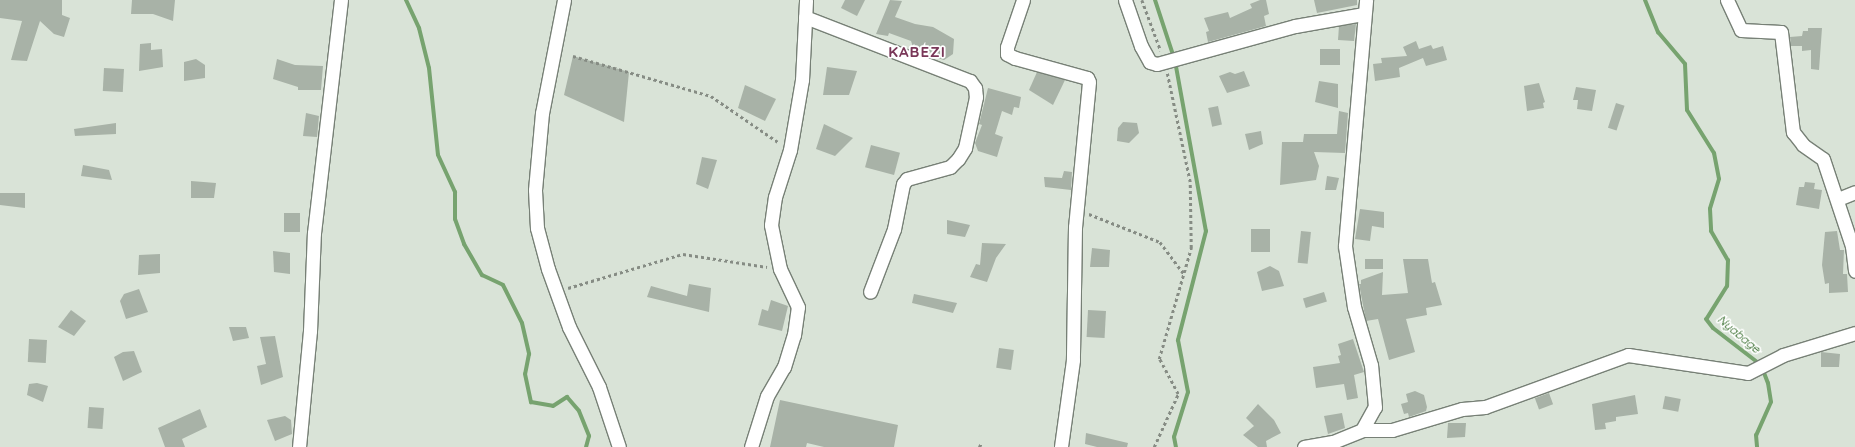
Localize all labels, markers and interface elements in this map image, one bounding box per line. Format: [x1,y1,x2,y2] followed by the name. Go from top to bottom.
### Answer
[888,43,946,61] district label: KABEZI
[1715,312,1763,356] water label: Nyabage

